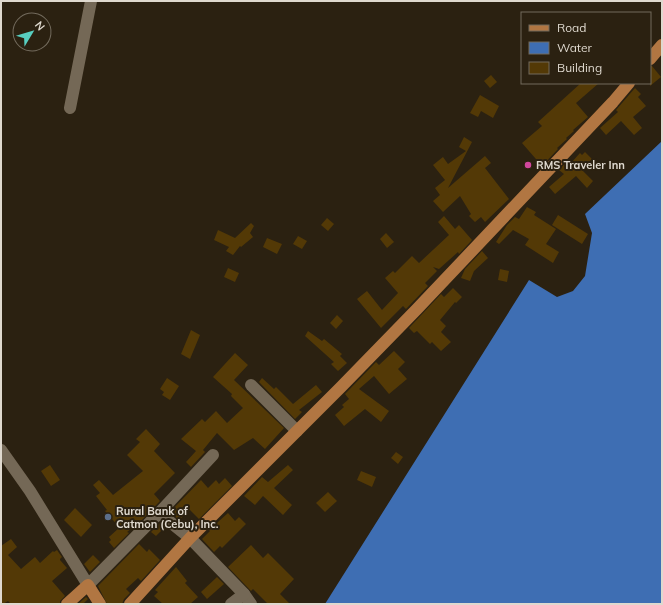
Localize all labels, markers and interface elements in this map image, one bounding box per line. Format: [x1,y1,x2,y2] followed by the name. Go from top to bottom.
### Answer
[12,12,52,52] north arrow
[521,12,651,84] legend
[32,18,48,33] text: N
[557,20,586,35] text: Road
[557,40,593,55] text: Water
[557,60,602,75] text: Building
[536,158,625,172] place label: RMS Traveler Inn
[523,160,533,170] marker: RMS Traveler Inn
[116,504,219,531] place label: Rural Bank of Catmon (Cebu), Inc.
[103,512,113,522] marker: Rural Bank of Catmon (Cebu), Inc.

